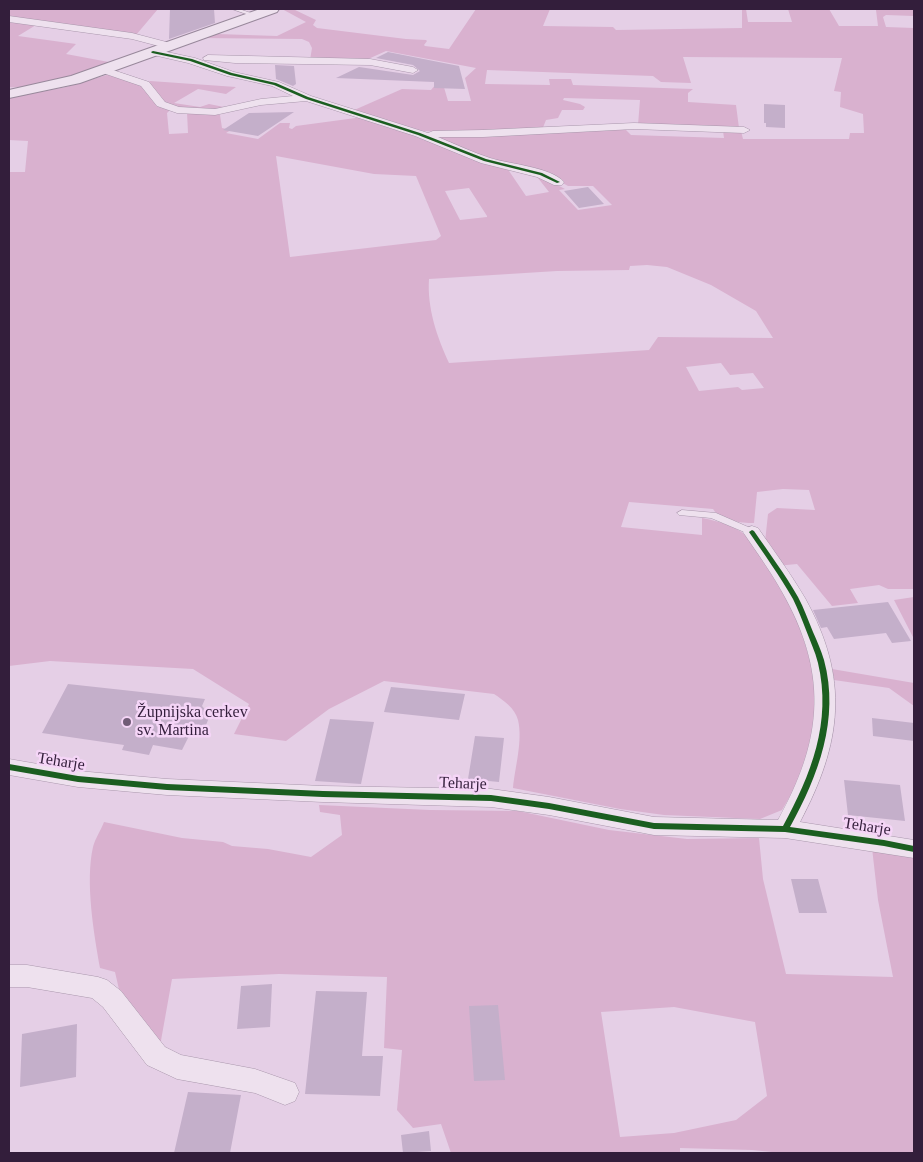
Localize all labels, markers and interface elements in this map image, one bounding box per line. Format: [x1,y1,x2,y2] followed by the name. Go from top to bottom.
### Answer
[137,703,248,741] place label: Župnijska cerkev sv. Martina
[121,716,133,728] marker: Župnijska cerkev sv. Martina
[36,749,86,775] street label: Teharje
[439,774,487,794] street label: Teharje
[842,814,892,840] street label: Teharje

